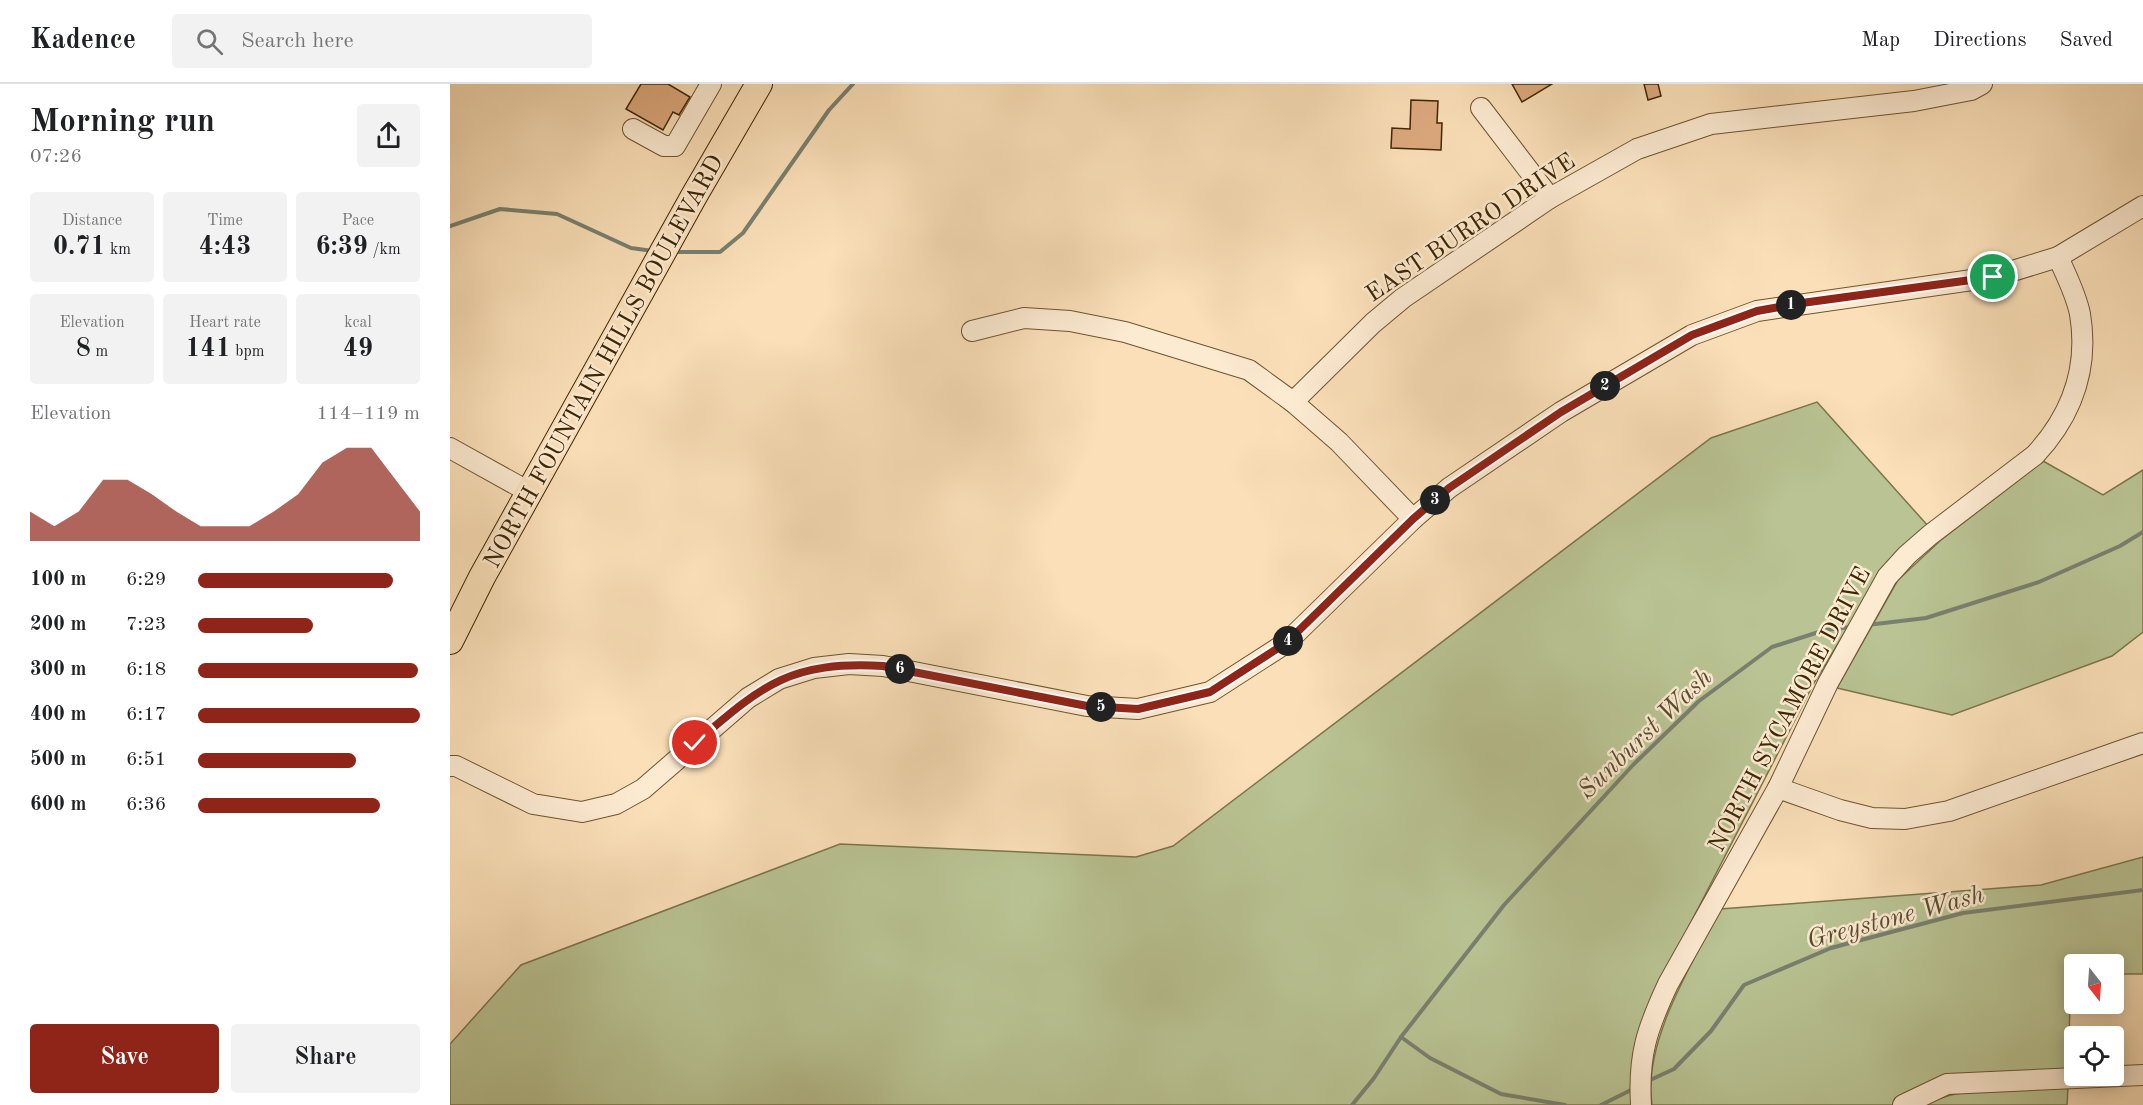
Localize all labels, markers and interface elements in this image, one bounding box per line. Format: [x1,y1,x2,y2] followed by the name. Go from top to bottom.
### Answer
[172,14,592,68] search box
[193,25,226,58] icon: search
[30,27,136,55] text: Kadence
[241,30,354,52] text: Search here
[1861,30,1900,51] text: Map
[1933,30,2027,51] text: Directions
[2060,30,2113,51] text: Saved
[357,104,420,167] button: share
[30,106,215,139] text: Morning run
[30,147,82,167] text: 07:26
[1362,150,1580,308] street label: EAST BURRO DRIVE
[481,151,729,573] street label: NORTH FOUNTAIN HILLS BOULEVARD
[62,213,122,229] text: Distance
[207,213,243,229] text: Time
[342,213,374,229] text: Pace
[53,234,106,260] text: 0.71
[199,234,251,260] text: 4:43
[315,234,368,260] text: 6:39
[106,242,131,258] text: km
[368,242,401,258] text: /km
[1967,251,2018,302] pin
[1976,260,2009,293] icon: arrive
[1776,290,1806,320] pin: 1
[1786,297,1796,313] text: 1
[59,315,125,331] text: Elevation
[189,315,261,331] text: Heart rate
[344,315,372,331] text: kcal
[76,336,91,362] text: 8
[186,336,231,362] text: 141
[343,336,373,362] text: 49
[91,344,108,360] text: m
[231,344,264,360] text: bpm
[1590,371,1620,401] pin: 2
[1600,378,1610,394] text: 2
[30,404,111,424] text: Elevation
[317,404,420,424] text: 114–119 m
[1420,485,1450,515] pin: 3
[1430,492,1440,508] text: 3
[1705,564,1876,856] street label: NORTH SYCAMORE DRIVE
[30,570,86,590] text: 100 m
[126,570,166,590] text: 6:29
[30,615,86,635] text: 200 m
[126,615,166,635] text: 7:23
[1273,626,1303,656] pin: 4
[1283,633,1293,649] text: 4
[885,654,915,684] pin: 6
[30,660,86,680] text: 300 m
[126,660,166,680] text: 6:18
[895,661,905,677] text: 6
[1573,664,1717,805] water label: Sunburst Wash
[1086,692,1116,722] pin: 5
[1096,699,1106,715] text: 5
[30,705,86,725] text: 400 m
[126,705,166,725] text: 6:17
[669,717,720,768] pin
[678,726,711,759] icon: check
[30,750,86,770] text: 500 m
[126,750,166,770] text: 6:51
[30,795,86,815] text: 600 m
[126,795,166,815] text: 6:36
[1804,882,1987,954] water label: Greystone Wash
[2064,954,2124,1014] north arrow
[2064,954,2124,1086] map controls
[30,1024,219,1093] button: Save
[231,1024,420,1093] button: Share
[2064,1026,2124,1086] button: locate

